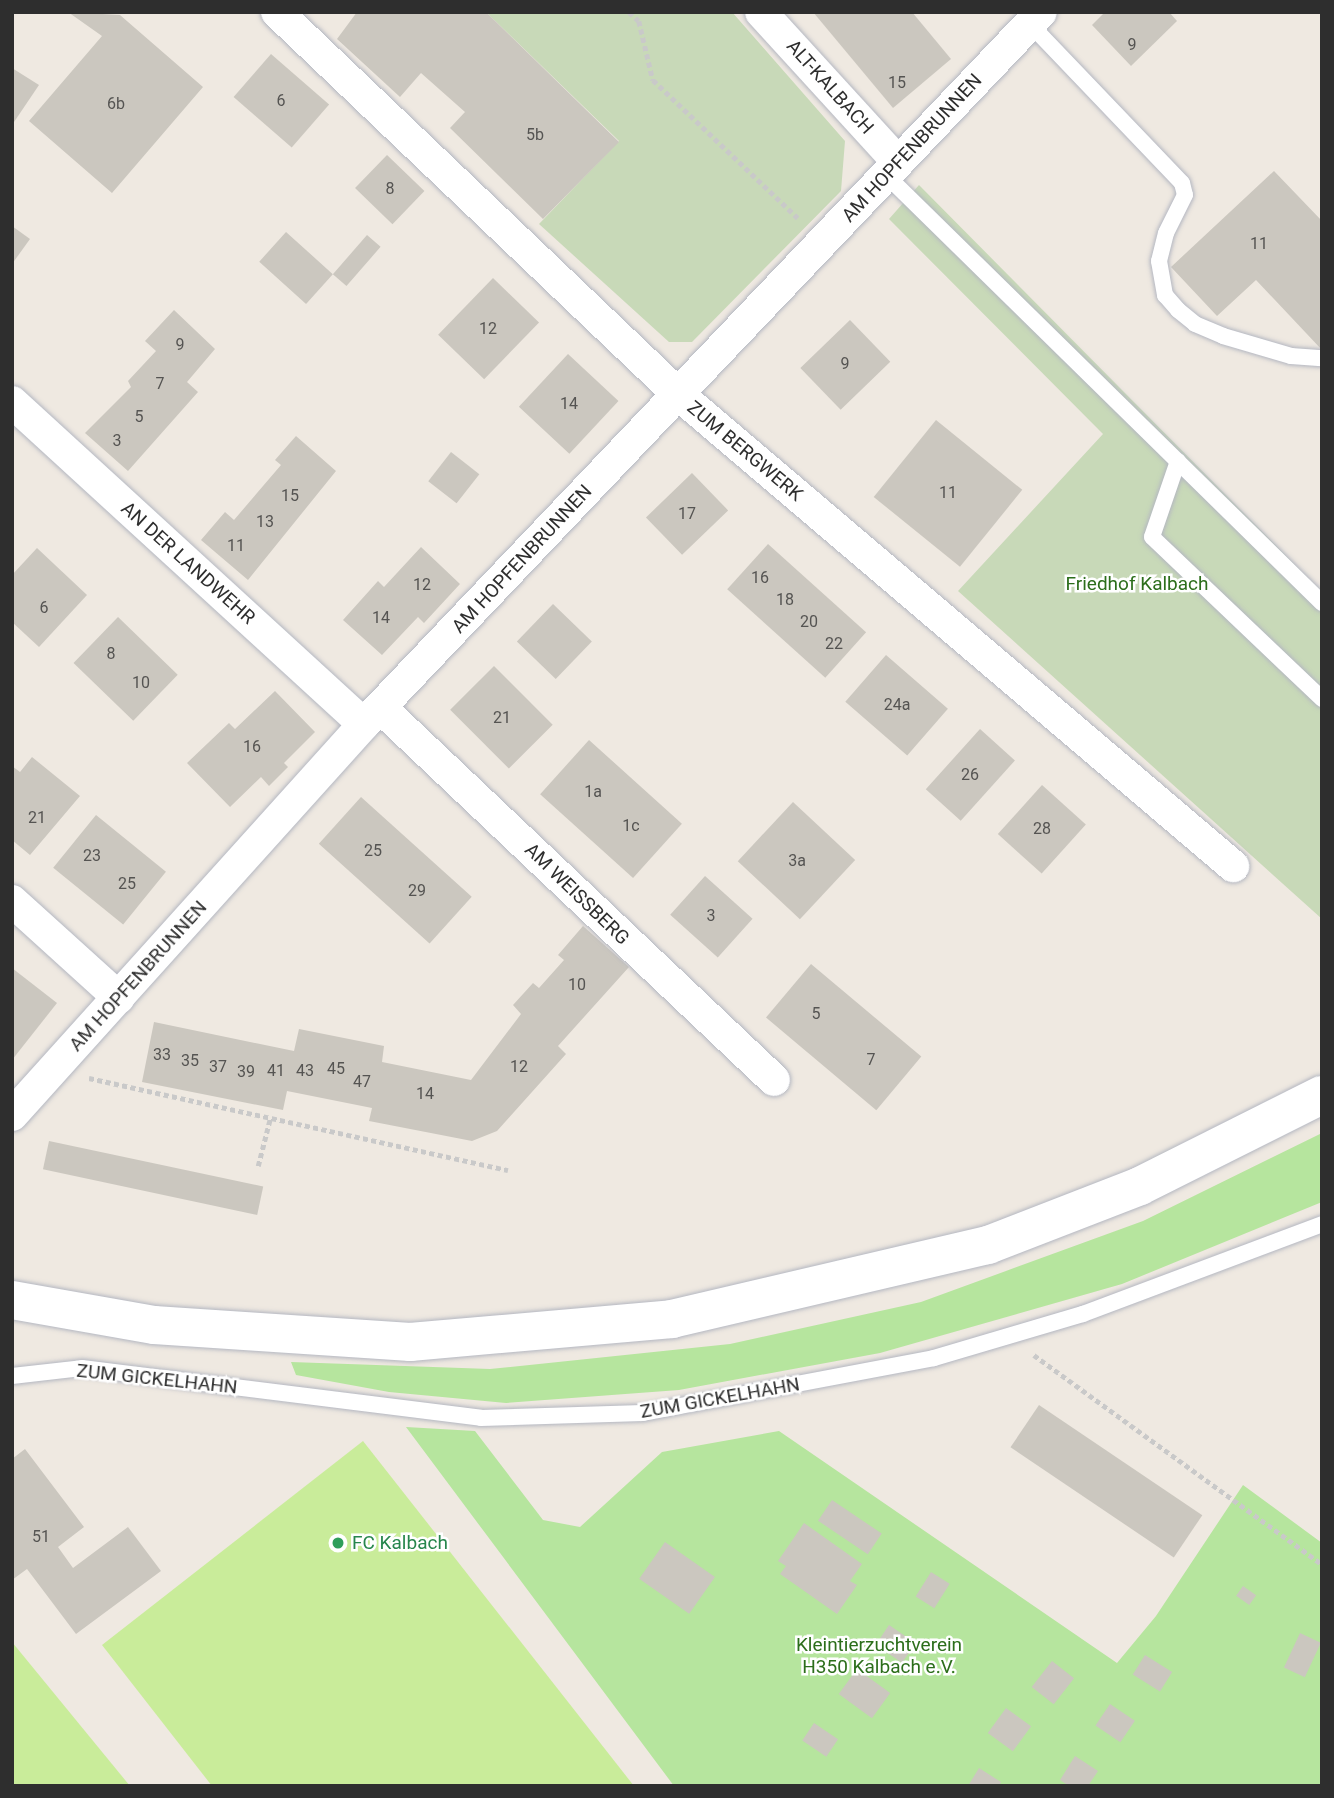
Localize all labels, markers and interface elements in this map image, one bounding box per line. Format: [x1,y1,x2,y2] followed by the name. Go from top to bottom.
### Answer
[782,35,878,139] street label: ALT-KALBACH
[1128,35,1136,55] house number: 9
[837,69,987,227] street label: AM HOPFENBRUNNEN
[888,73,906,93] house number: 15
[277,91,285,111] house number: 6
[107,94,125,114] house number: 6b
[526,125,544,145] house number: 5b
[386,179,394,199] house number: 8
[1250,234,1268,254] house number: 11
[479,319,497,339] house number: 12
[176,335,184,355] house number: 9
[841,354,849,374] house number: 9
[156,374,164,394] house number: 7
[560,394,578,414] house number: 14
[683,396,807,506] street label: ZUM BERGWERK
[135,407,143,427] house number: 5
[113,431,121,451] house number: 3
[447,480,597,638] street label: AM HOPFENBRUNNEN
[939,483,957,503] house number: 11
[281,486,299,506] house number: 15
[116,497,260,629] street label: AN DER LANDWEHR
[678,504,696,524] house number: 17
[256,512,274,532] house number: 13
[227,536,245,556] house number: 11
[751,568,769,588] house number: 16
[1065,573,1209,595] park label: Friedhof Kalbach
[413,575,431,595] house number: 12
[776,590,794,610] house number: 18
[40,598,48,618] house number: 6
[372,608,390,628] house number: 14
[800,612,818,632] house number: 20
[825,634,843,654] house number: 22
[107,644,115,664] house number: 8
[132,673,150,693] house number: 10
[884,695,910,715] house number: 24a
[493,708,511,728] house number: 21
[243,737,261,757] house number: 16
[961,765,979,785] house number: 26
[584,782,602,802] house number: 1a
[28,808,46,828] house number: 21
[622,816,640,836] house number: 1c
[1033,819,1051,839] house number: 28
[520,838,634,950] street label: AM WEISSBERG
[364,841,382,861] house number: 25
[83,846,101,866] house number: 23
[788,851,806,871] house number: 3a
[118,874,136,894] house number: 25
[408,881,426,901] house number: 29
[64,896,212,1056] street label: AM HOPFENBRUNNEN
[707,906,715,926] house number: 3
[568,975,586,995] house number: 10
[812,1004,820,1024] house number: 5
[153,1045,171,1065] house number: 33
[867,1050,875,1070] house number: 7
[181,1051,199,1071] house number: 35
[209,1057,227,1077] house number: 37
[510,1057,528,1077] house number: 12
[327,1059,345,1079] house number: 45
[267,1061,285,1081] house number: 41
[296,1061,314,1081] house number: 43
[237,1062,255,1082] house number: 39
[353,1072,371,1092] house number: 47
[416,1084,434,1104] house number: 14
[75,1359,239,1399] street label: ZUM GICKELHAHN
[638,1373,802,1423] street label: ZUM GICKELHAHN
[32,1527,50,1547] house number: 51
[352,1532,448,1554] place label: FC Kalbach
[330,1535,346,1551] marker: FC Kalbach
[796,1634,962,1678] park label: Kleintierzuchtverein H350 Kalbach e.V.

